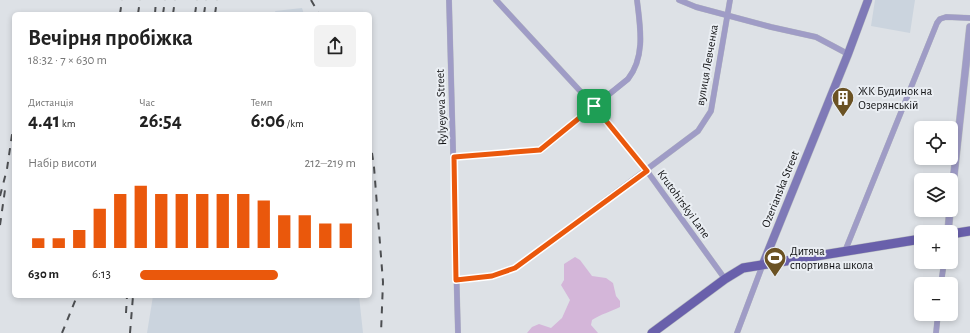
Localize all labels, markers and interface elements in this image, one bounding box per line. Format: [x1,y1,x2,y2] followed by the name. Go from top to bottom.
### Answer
[694,23,721,107] street label: вулиця Левченка
[314,25,356,67] button: share
[28,27,193,49] text: Вечірня пробіжка
[28,54,107,67] text: 18:32 · 7 × 630 m
[434,69,449,145] street label: Rylyeyeva Street
[830,85,856,118] building icon: ЖК Будинок на Озерянській
[858,85,933,111] place label: ЖК Будинок на Озерянській
[577,89,611,123] pin
[583,95,605,117] icon: arrive
[28,97,73,108] text: Дистанція
[139,97,155,108] text: Час
[251,97,273,108] text: Темп
[28,111,60,131] text: 4.41
[139,111,182,131] text: 26:54
[251,111,285,131] text: 6:06
[60,118,76,129] text: km
[285,118,304,129] text: /km
[914,121,958,321] map controls
[914,121,958,165] button: locate
[759,149,801,229] street label: Ozerianska Street
[28,157,97,170] text: Набір висоти
[304,157,356,170] text: 212–219 m
[655,168,713,241] street label: Krutohirskyi Lane
[914,173,958,217] button: layers
[914,225,958,269] button: +
[762,245,788,278] sports icon: Дитяча спортивна школа
[790,245,874,271] place label: Дитяча спортивна школа
[28,268,59,281] text: 630 m
[92,268,111,281] text: 6:13
[914,277,958,321] button: −

